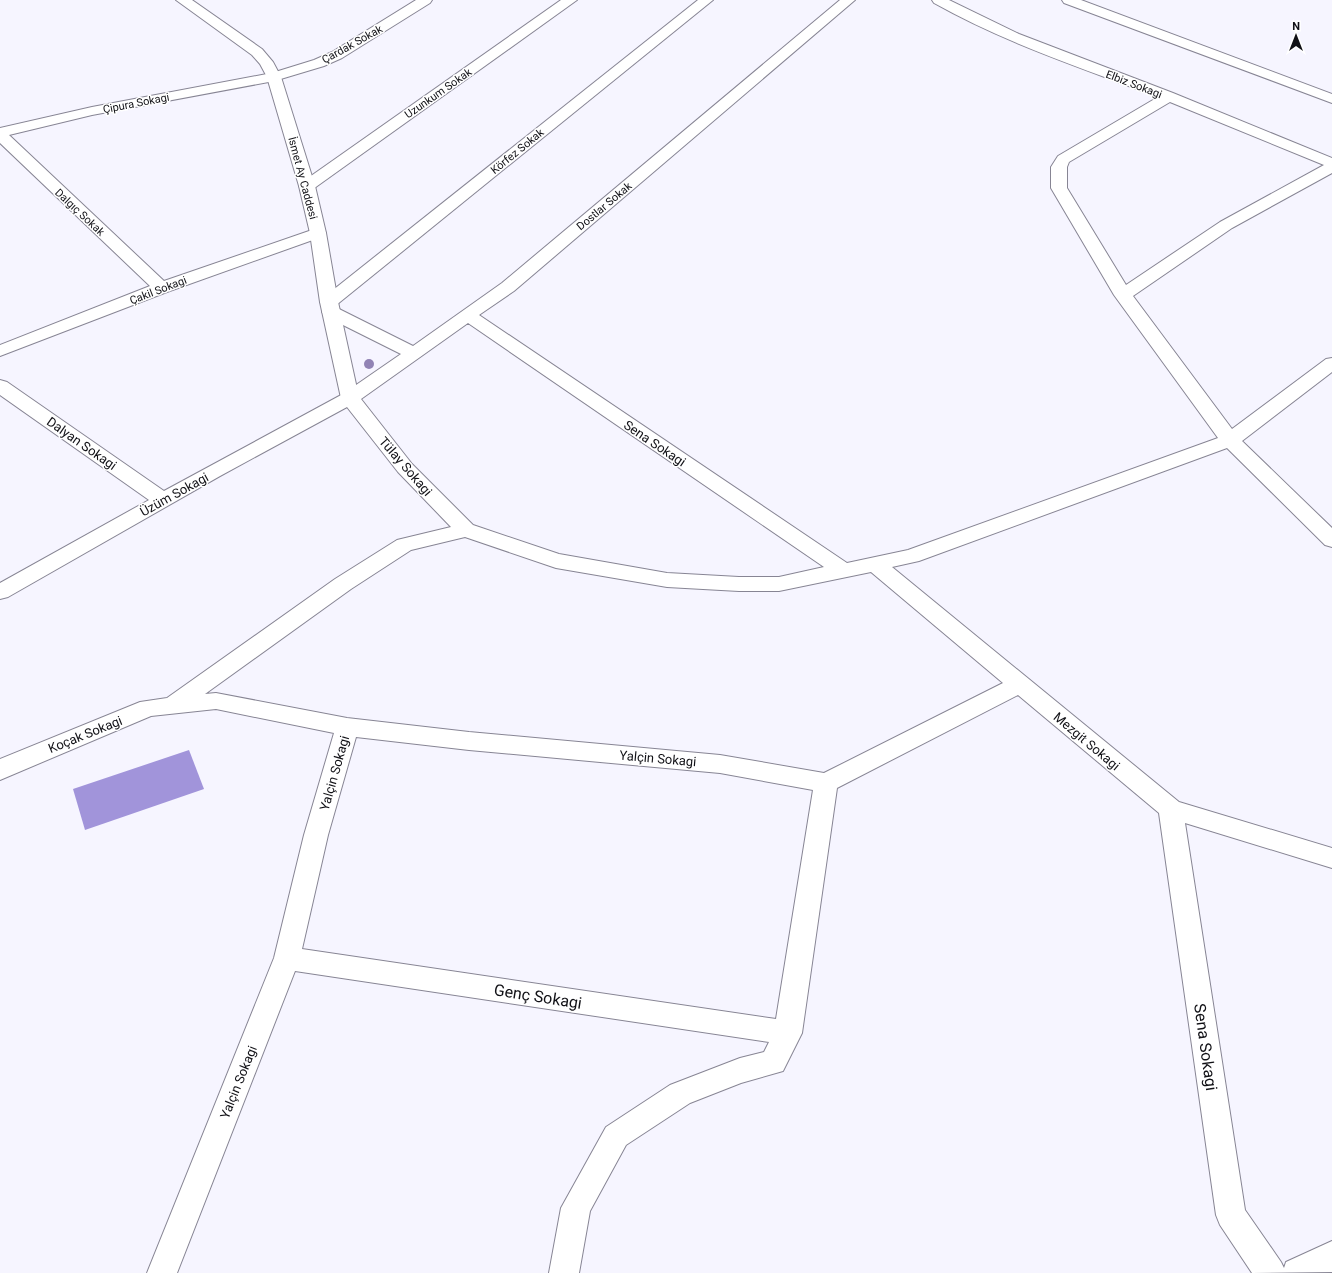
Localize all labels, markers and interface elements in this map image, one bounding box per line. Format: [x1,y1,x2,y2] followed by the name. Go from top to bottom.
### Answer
[1276,16,1316,56] north arrow
[1292,20,1300,33] text: N
[320,22,385,66] street label: Çardak Sokak
[402,65,475,121] street label: Uzunkum Sokak
[1104,68,1164,101] street label: Elbiz Sokagi
[102,91,170,116] street label: Çipura Sokagi
[488,126,547,177] street label: Körfez Sokak
[285,135,320,221] street label: İsmet Ay Caddesi
[574,179,635,233] street label: Dostlar Sokak
[52,186,108,239] street label: Dalgıç Sokak
[128,274,189,307] street label: Çakil Sokagi
[44,414,119,473] street label: Dalyan Sokagi
[621,417,688,470] street label: Sena Sokagi
[376,434,435,499] street label: Tülay Sokagi
[137,469,211,519] street label: Üzüm Sokagi
[1051,709,1123,773] street label: Mezgit Sokagi
[46,713,124,756] street label: Koçak Sokagi
[317,734,352,812] street label: Yalçin Sokagi
[619,748,697,769] street label: Yalçin Sokagi
[493,980,583,1013] street label: Genç Sokagi
[1190,1002,1221,1092] street label: Sena Sokagi
[217,1044,260,1121] street label: Yalçin Sokagi

